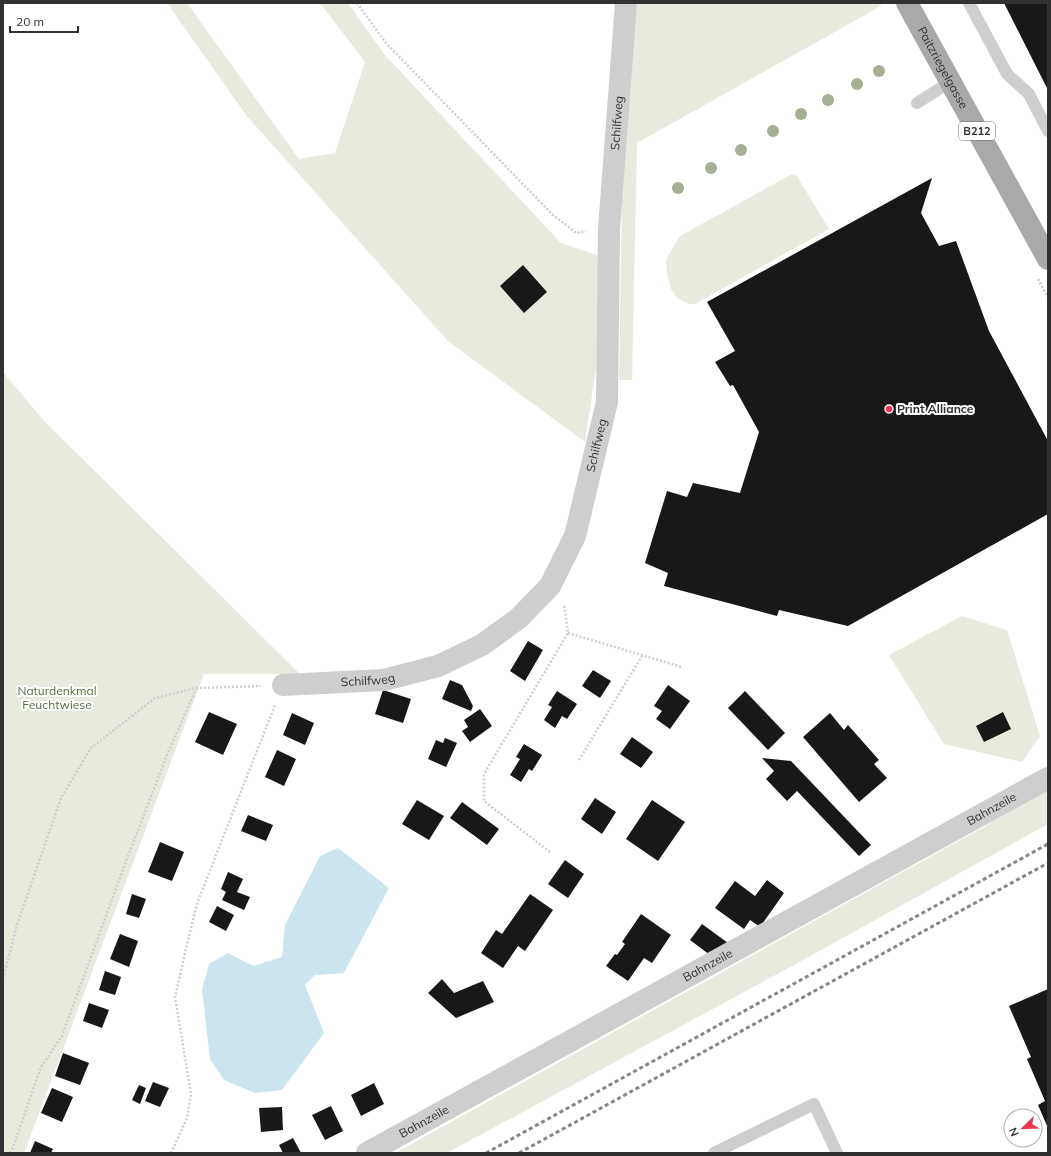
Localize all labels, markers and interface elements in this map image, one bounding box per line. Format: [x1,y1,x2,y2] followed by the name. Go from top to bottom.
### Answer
[10,8,78,34] scale bar
[16,14,44,29] text: 20 m
[915,24,972,111] street label: Paitzriegelgasse
[607,95,626,151] street label: Schilfweg
[959,122,995,140] road number: B212
[897,401,974,416] place label: Print Alliance
[884,404,894,414] marker: Print Alliance
[583,417,610,473] street label: Schilfweg
[340,669,396,689] street label: Schilfweg
[17,683,97,712] park label: Naturdenkmal Feuchtwiese
[964,789,1019,828] street label: Bahnzeile
[680,945,735,985] street label: Bahnzeile
[396,1102,451,1141] street label: Bahnzeile
[1003,1108,1043,1148] north arrow
[1006,1125,1022,1138] text: N

